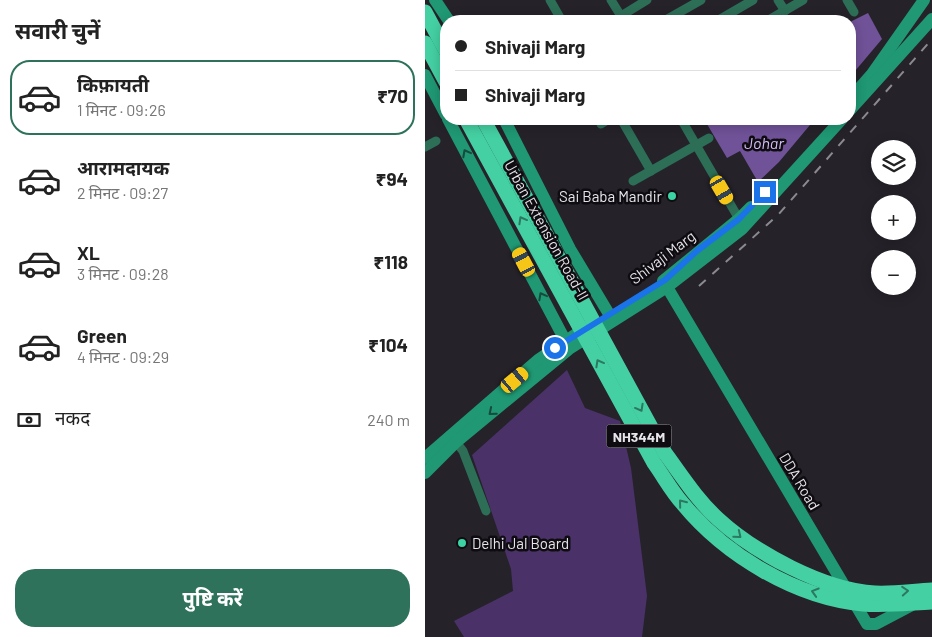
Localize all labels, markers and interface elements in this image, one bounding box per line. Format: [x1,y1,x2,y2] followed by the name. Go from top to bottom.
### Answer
[15,17,100,43] text: सवारी चुनें
[485,35,585,58] text: Shivaji Marg
[77,73,149,96] text: किफ़ायती
[17,75,62,120] icon: car
[485,83,585,106] text: Shivaji Marg
[377,84,408,107] text: ₹70
[77,100,166,119] text: 1 मिनट · 09:26
[744,133,785,152] water label: Johar
[871,140,916,295] map controls
[871,140,916,185] button: layers
[462,149,472,158] one-way arrow
[77,156,169,179] text: आरामदायक
[501,157,593,303] street label: Urban Extension Road-II
[17,158,62,203] icon: car
[376,167,408,190] text: ₹94
[708,173,735,207] car
[754,181,776,203] route end
[77,183,168,202] text: 2 मिनट · 09:27
[559,187,663,205] place label: Sai Baba Mandir
[666,190,678,202] marker: Sai Baba Mandir
[871,195,916,240] button: +
[518,217,528,226] one-way arrow
[626,226,698,288] street label: Shivaji Marg
[17,241,62,286] icon: car
[77,241,100,264] text: XL
[510,245,537,279] car
[373,250,408,273] text: ₹118
[871,250,916,295] button: −
[77,264,169,283] text: 3 मिनट · 09:28
[539,293,549,302] one-way arrow
[17,324,62,369] icon: car
[77,324,127,347] text: Green
[368,333,408,356] text: ₹104
[544,337,566,359] route start
[77,347,169,366] text: 4 मिनट · 09:29
[596,359,606,368] one-way arrow
[498,365,531,395] car
[634,402,644,411] one-way arrow
[15,406,43,434] icon: cash
[55,406,90,429] text: नकद
[489,406,498,415] one-way arrow
[367,410,410,429] text: 240 m
[607,424,671,448] road number: NH344M
[776,449,824,513] street label: DDA Road
[679,499,688,508] one-way arrow
[732,530,741,538] one-way arrow
[472,534,569,552] place label: Delhi Jal Board
[456,537,468,549] marker: Delhi Jal Board
[15,569,410,627] button: पुष्टि करें
[901,586,909,597] one-way arrow
[811,588,819,598] one-way arrow

